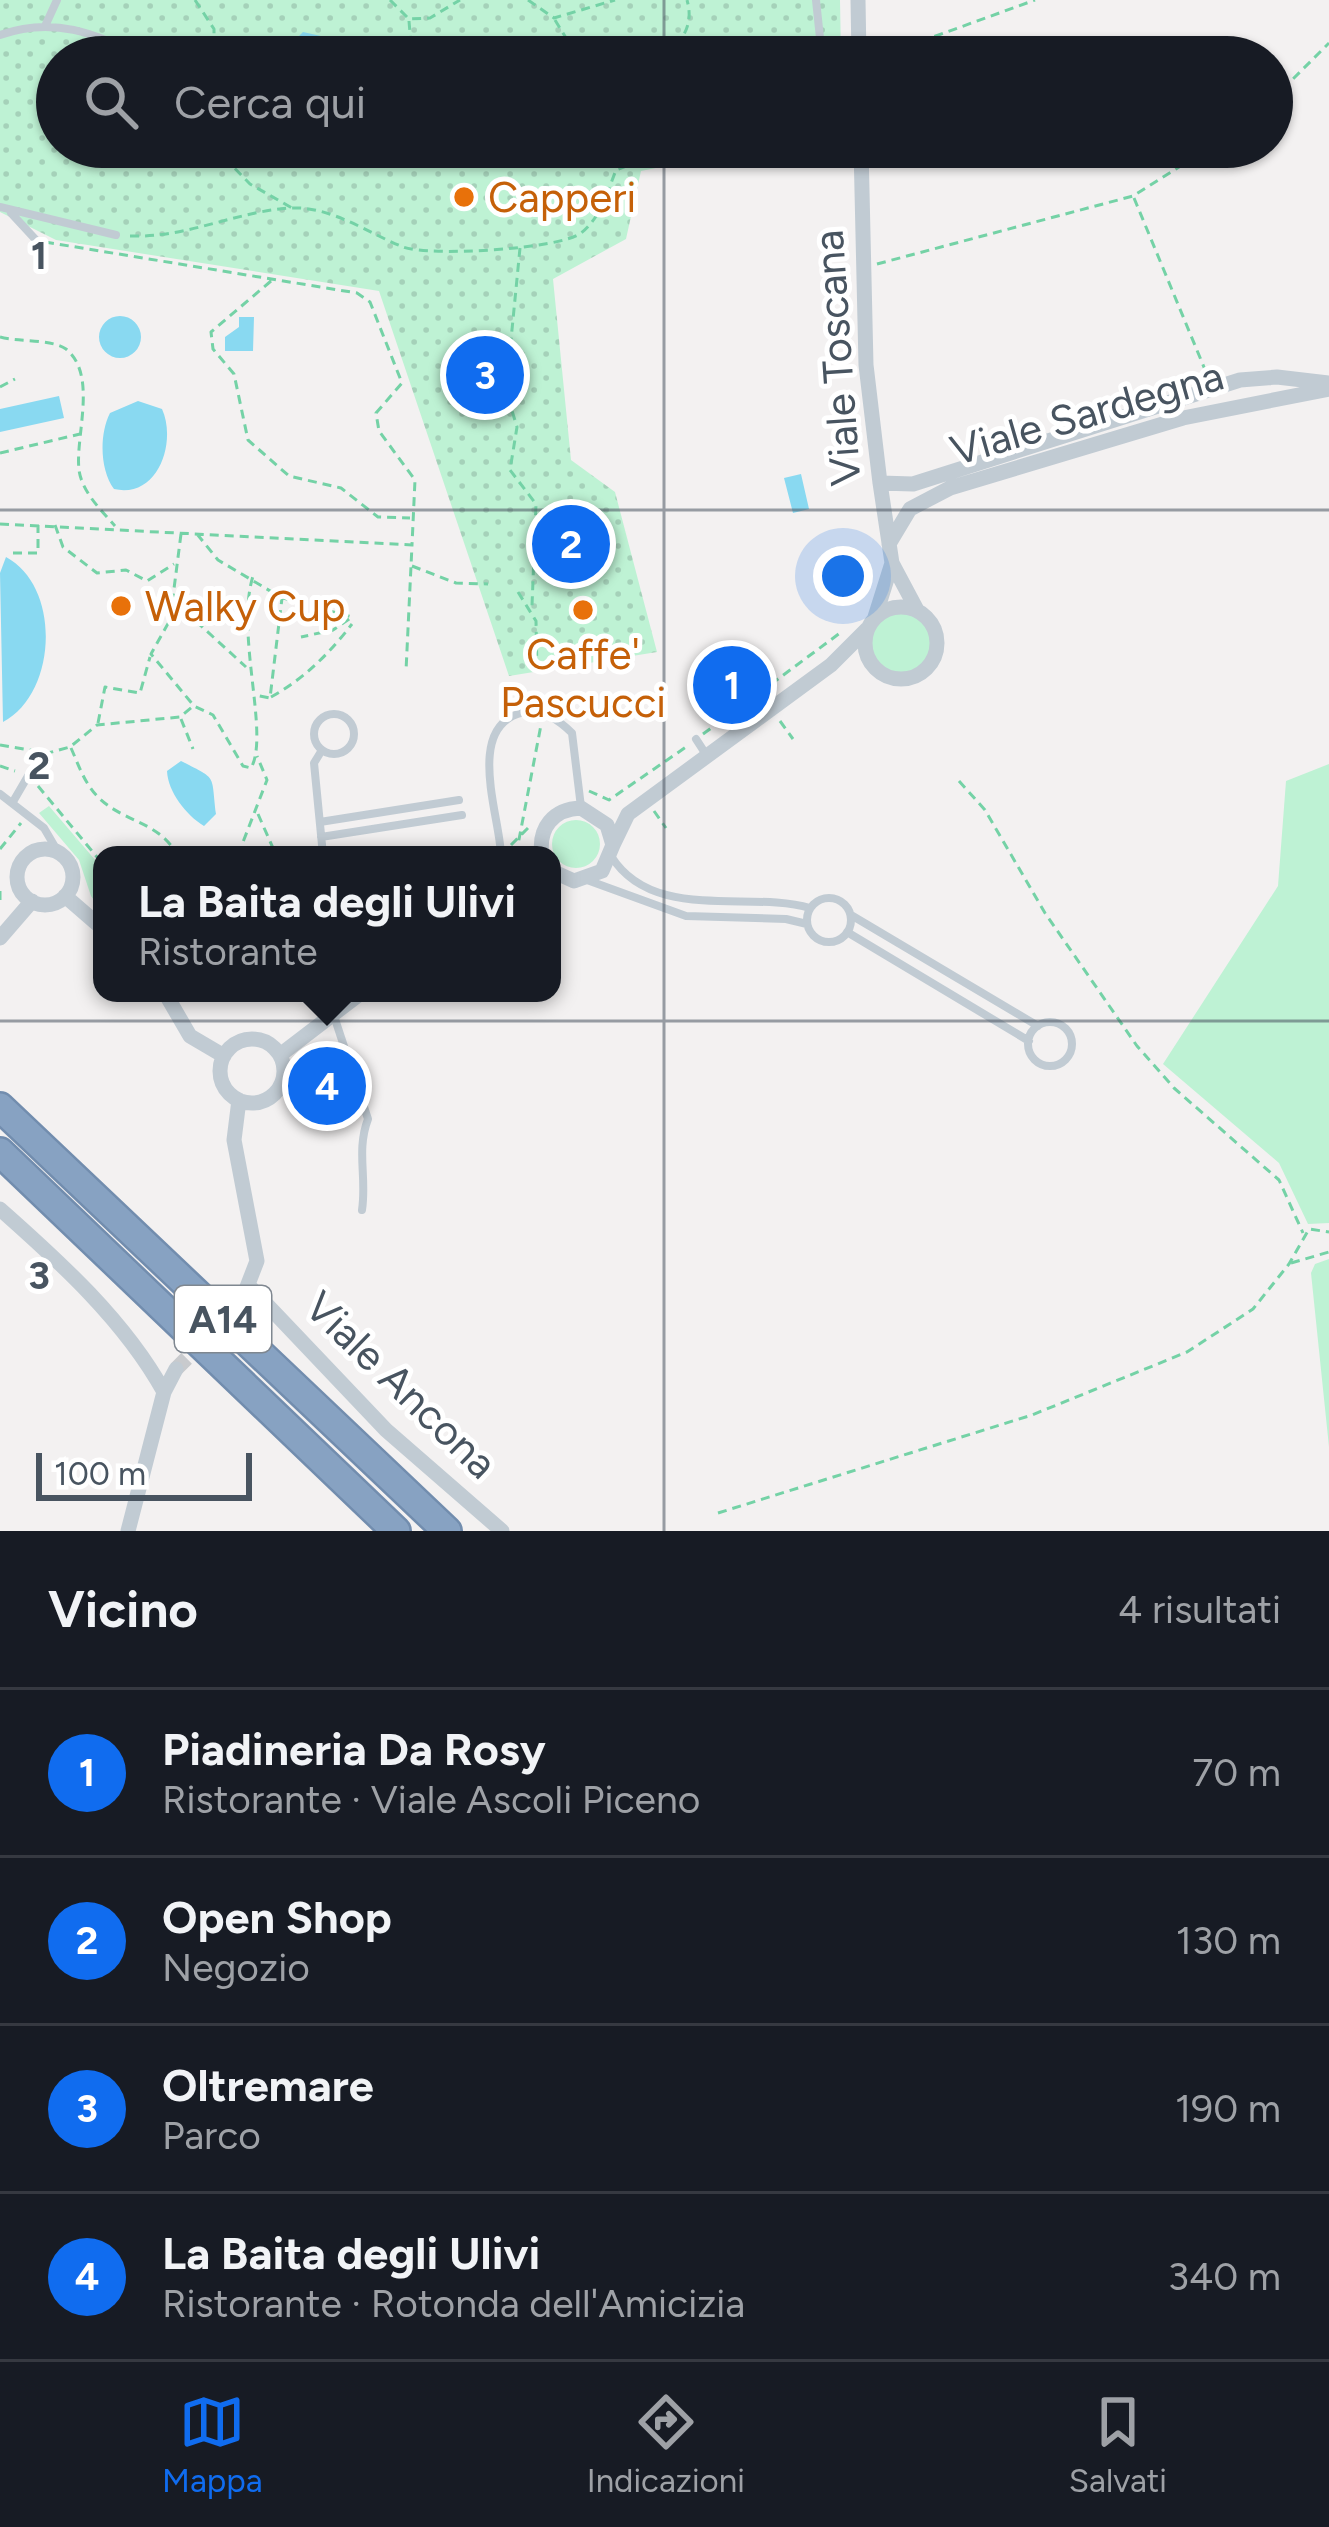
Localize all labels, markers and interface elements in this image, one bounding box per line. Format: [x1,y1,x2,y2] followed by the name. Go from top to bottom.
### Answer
[36,36,1293,168] search box
[78,69,144,135] icon: search
[174,75,366,129] text: Cerca qui
[488,172,636,223] place label: Capperi
[451,184,477,210] marker: Capperi
[803,228,871,488] street label: Viale Toscana
[31,232,47,279] text: 1
[446,330,524,420] pin: 3
[945,350,1229,476] street label: Viale Sardegna
[532,499,610,589] pin: 2
[813,546,873,606] your location
[145,581,346,632] place label: Walky Cup
[108,593,134,619] marker: Walky Cup
[570,597,596,623] marker: Caffe' Pascucci
[500,629,666,728] place label: Caffe' Pascucci
[693,640,771,730] pin: 1
[28,742,50,789] text: 2
[93,846,561,1002] popup
[138,874,516,928] text: La Baita degli Ulivi
[138,928,318,975] text: Ristorante
[288,1041,366,1131] pin: 4
[28,1252,50,1299] text: 3
[295,1281,507,1489] street label: Viale Ancona
[175,1286,271,1352] road number: A14
[36,1447,252,1500] scale bar
[54,1454,146,1493] text: 100 m
[48,1579,198,1640] text: Vicino
[1118,1586,1281,1633] text: 4 risultati
[162,1722,546,1776] text: Piadineria Da Rosy
[79,1749,95,1796] text: 1
[1192,1749,1281,1796] text: 70 m
[162,1776,700,1823] text: Ristorante · Viale Ascoli Piceno
[162,1890,392,1944] text: Open Shop
[76,1917,98,1964] text: 2
[1176,1917,1281,1964] text: 130 m
[162,1944,310,1991] text: Negozio
[162,2058,374,2112] text: Oltremare
[76,2085,98,2132] text: 3
[1175,2085,1281,2132] text: 190 m
[162,2112,261,2159] text: Parco
[162,2226,540,2280] text: La Baita degli Ulivi
[75,2253,99,2300] text: 4
[1168,2253,1281,2300] text: 340 m
[162,2280,745,2327] text: Ristorante · Rotonda dell'Amicizia
[162,2389,263,2500] tab: Mappa
[587,2389,745,2500] tab: Indicazioni
[1069,2389,1167,2500] tab: Salvati

